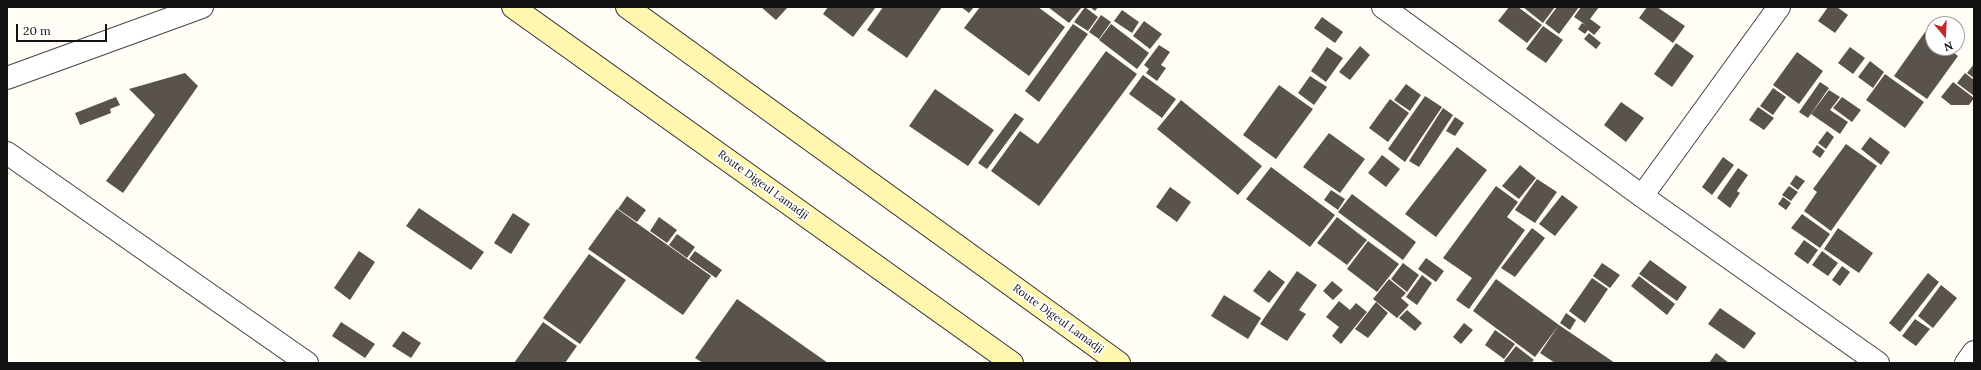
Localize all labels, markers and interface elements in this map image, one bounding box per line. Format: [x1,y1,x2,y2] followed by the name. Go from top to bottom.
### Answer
[18,16,109,42] scale bar
[1925,16,1965,56] north arrow
[23,23,51,38] text: 20 m
[1942,38,1955,54] text: N
[715,148,811,222] street label: Route Digeul Lamadji
[1010,282,1106,356] street label: Route Digeul Lamadji

